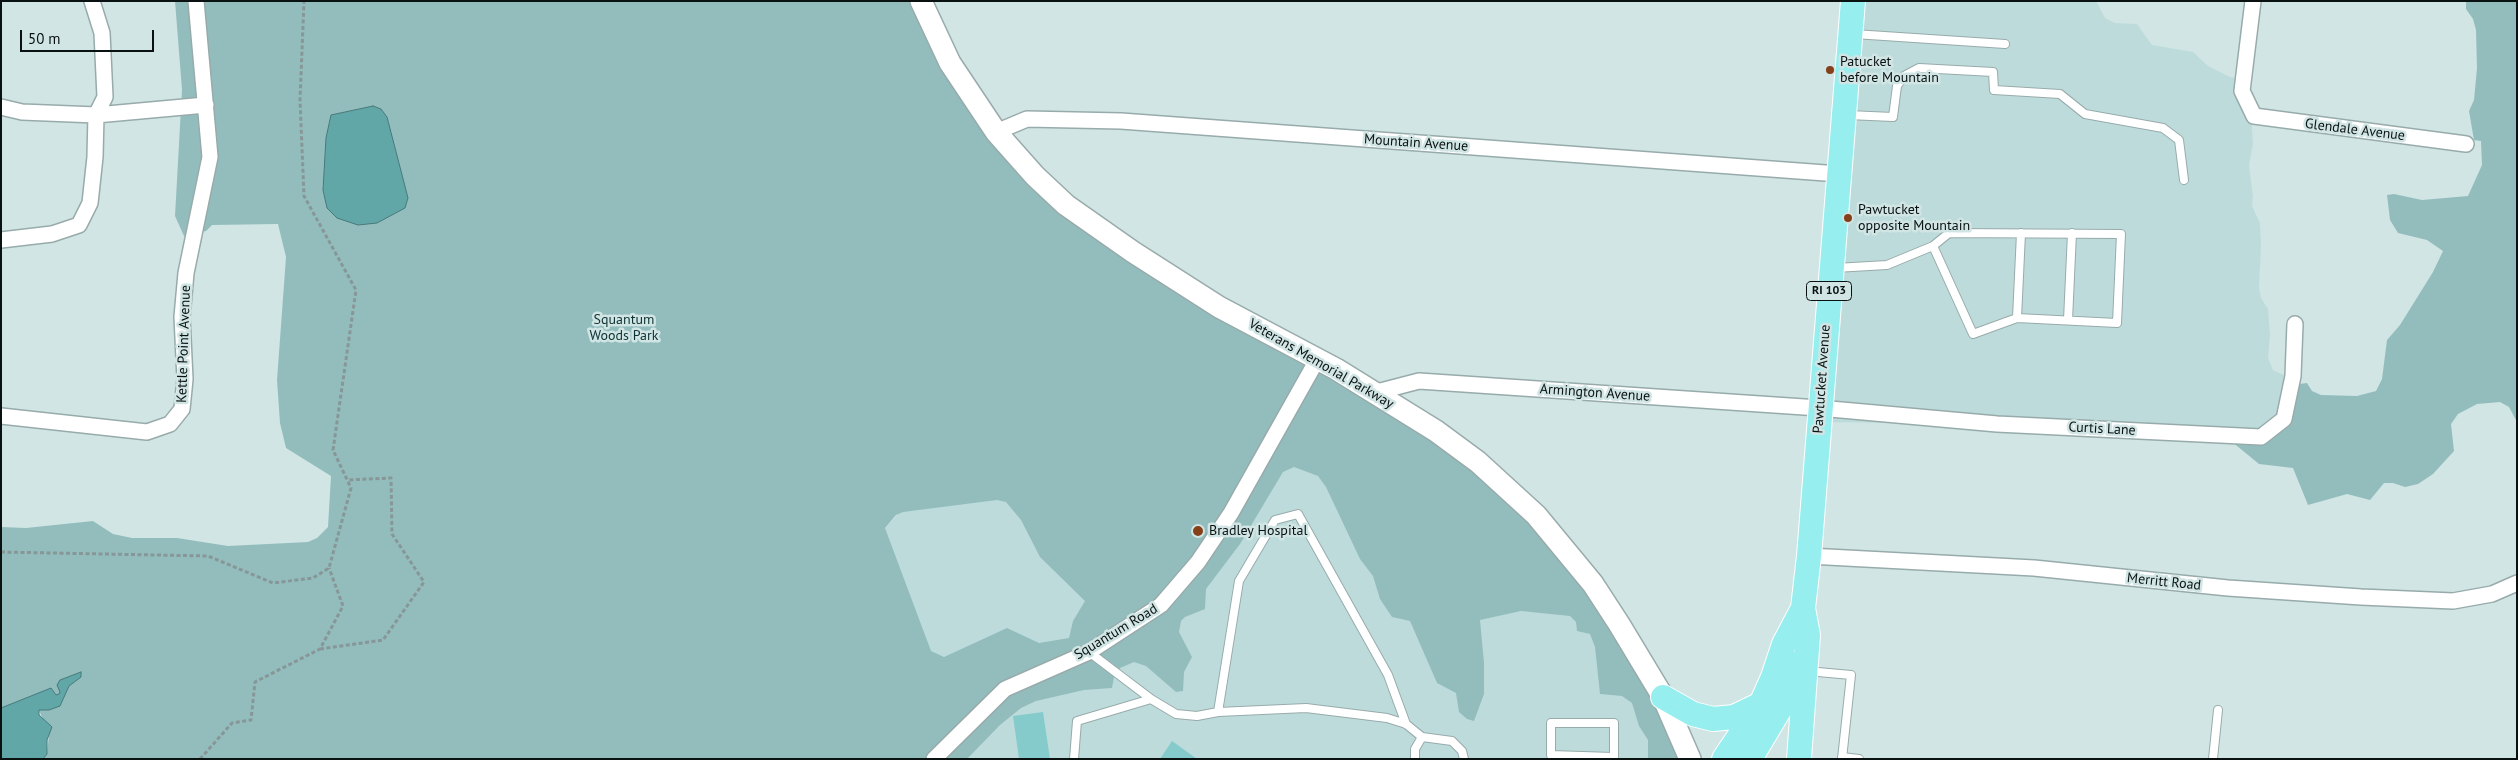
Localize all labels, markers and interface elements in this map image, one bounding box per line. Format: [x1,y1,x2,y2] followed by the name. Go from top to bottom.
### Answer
[22,20,156,52] scale bar
[28,29,61,48] text: 50 m
[1840,54,1939,86] place label: Patucket before Mountain
[1824,64,1836,76] marker: Patucket before Mountain
[2304,116,2406,144] street label: Glendale Avenue
[1363,131,1469,155] street label: Mountain Avenue
[1858,202,1970,234] place label: Pawtucket opposite Mountain
[1842,212,1854,224] marker: Pawtucket opposite Mountain
[1806,282,1852,300] road number: RI 103
[174,285,194,403] street label: Kettle Point Avenue
[590,312,658,344] park label: Squantum Woods Park
[1245,316,1397,412] street label: Veterans Memorial Parkway
[1810,324,1834,434] street label: Pawtucket Avenue
[1539,381,1651,405] street label: Armington Avenue
[2068,419,2136,439] street label: Curtis Lane
[1209,523,1307,539] place label: Bradley Hospital
[1191,524,1205,538] marker: Bradley Hospital
[2126,570,2202,594] street label: Merritt Road
[1071,601,1161,663] street label: Squantum Road

